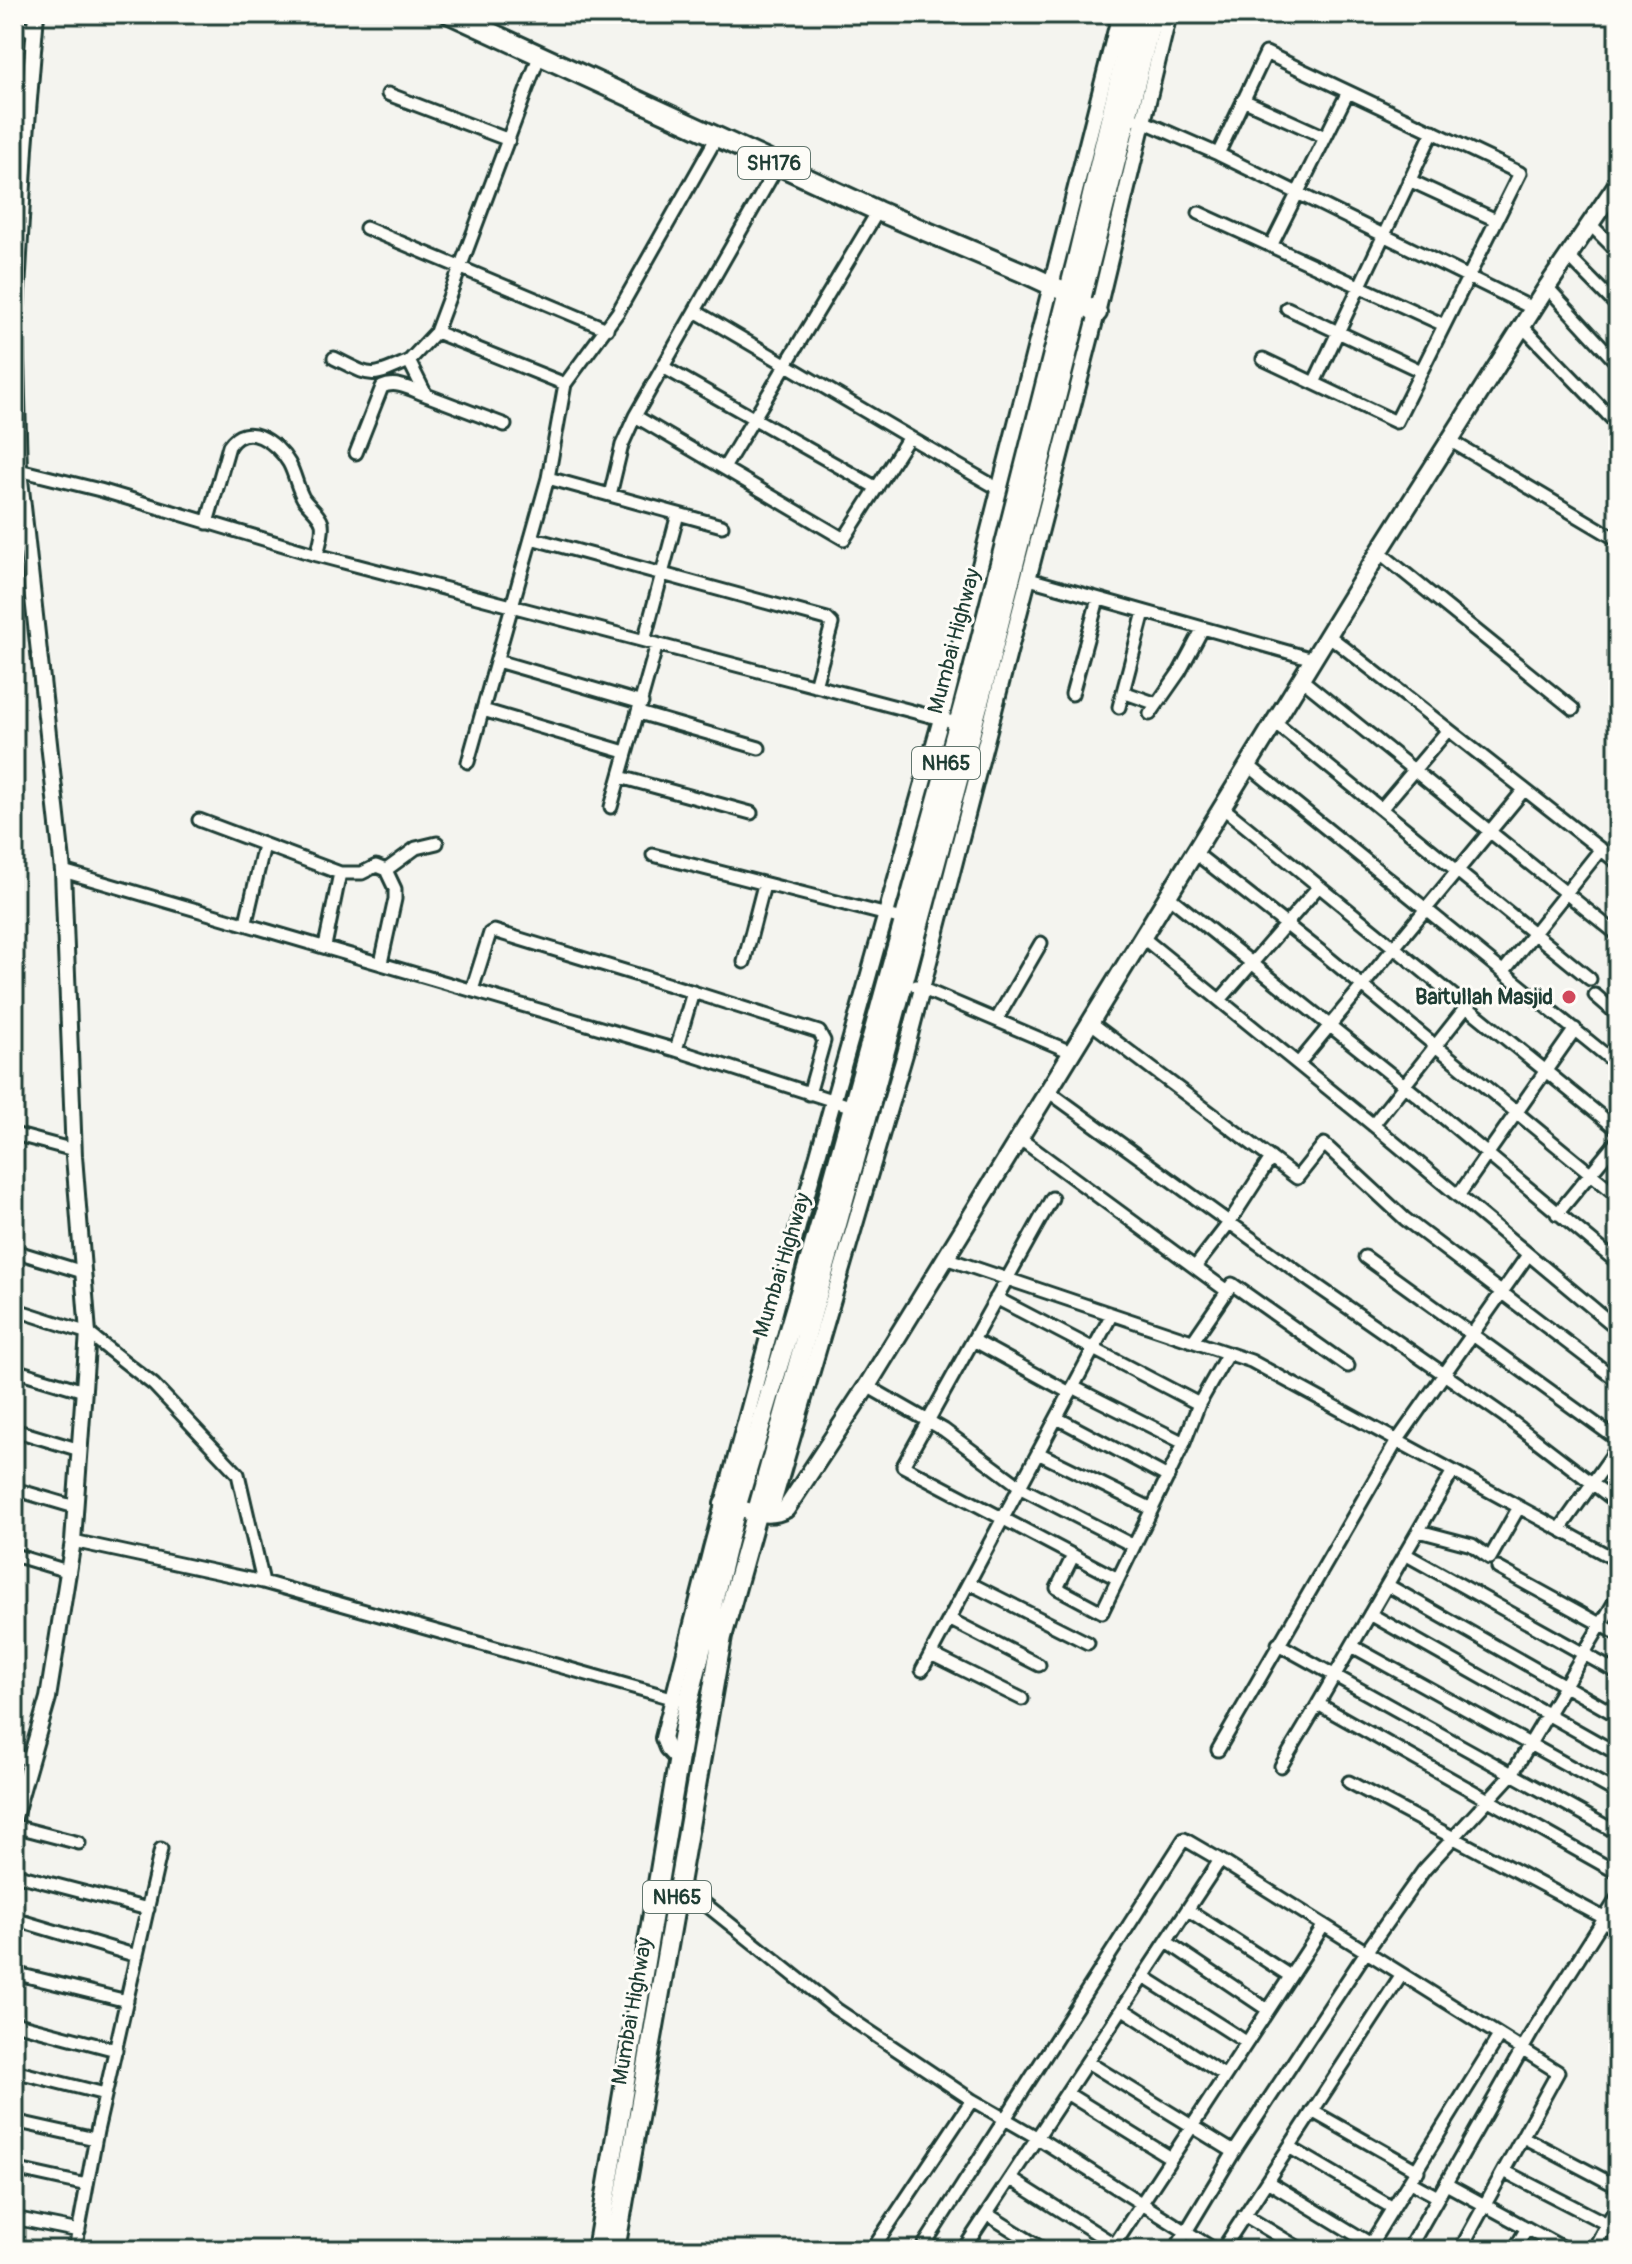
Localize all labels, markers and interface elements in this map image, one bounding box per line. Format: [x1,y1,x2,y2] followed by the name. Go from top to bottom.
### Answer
[738,147,810,179] road number: SH176
[921,565,987,717] street label: Mumbai Highway
[912,747,980,779] road number: NH65
[1415,983,1553,1011] place label: Baitullah Masjid
[1560,988,1578,1006] marker: Baitullah Masjid
[747,1189,817,1341] street label: Mumbai Highway
[643,1881,711,1913] road number: NH65
[605,1935,659,2087] street label: Mumbai Highway

